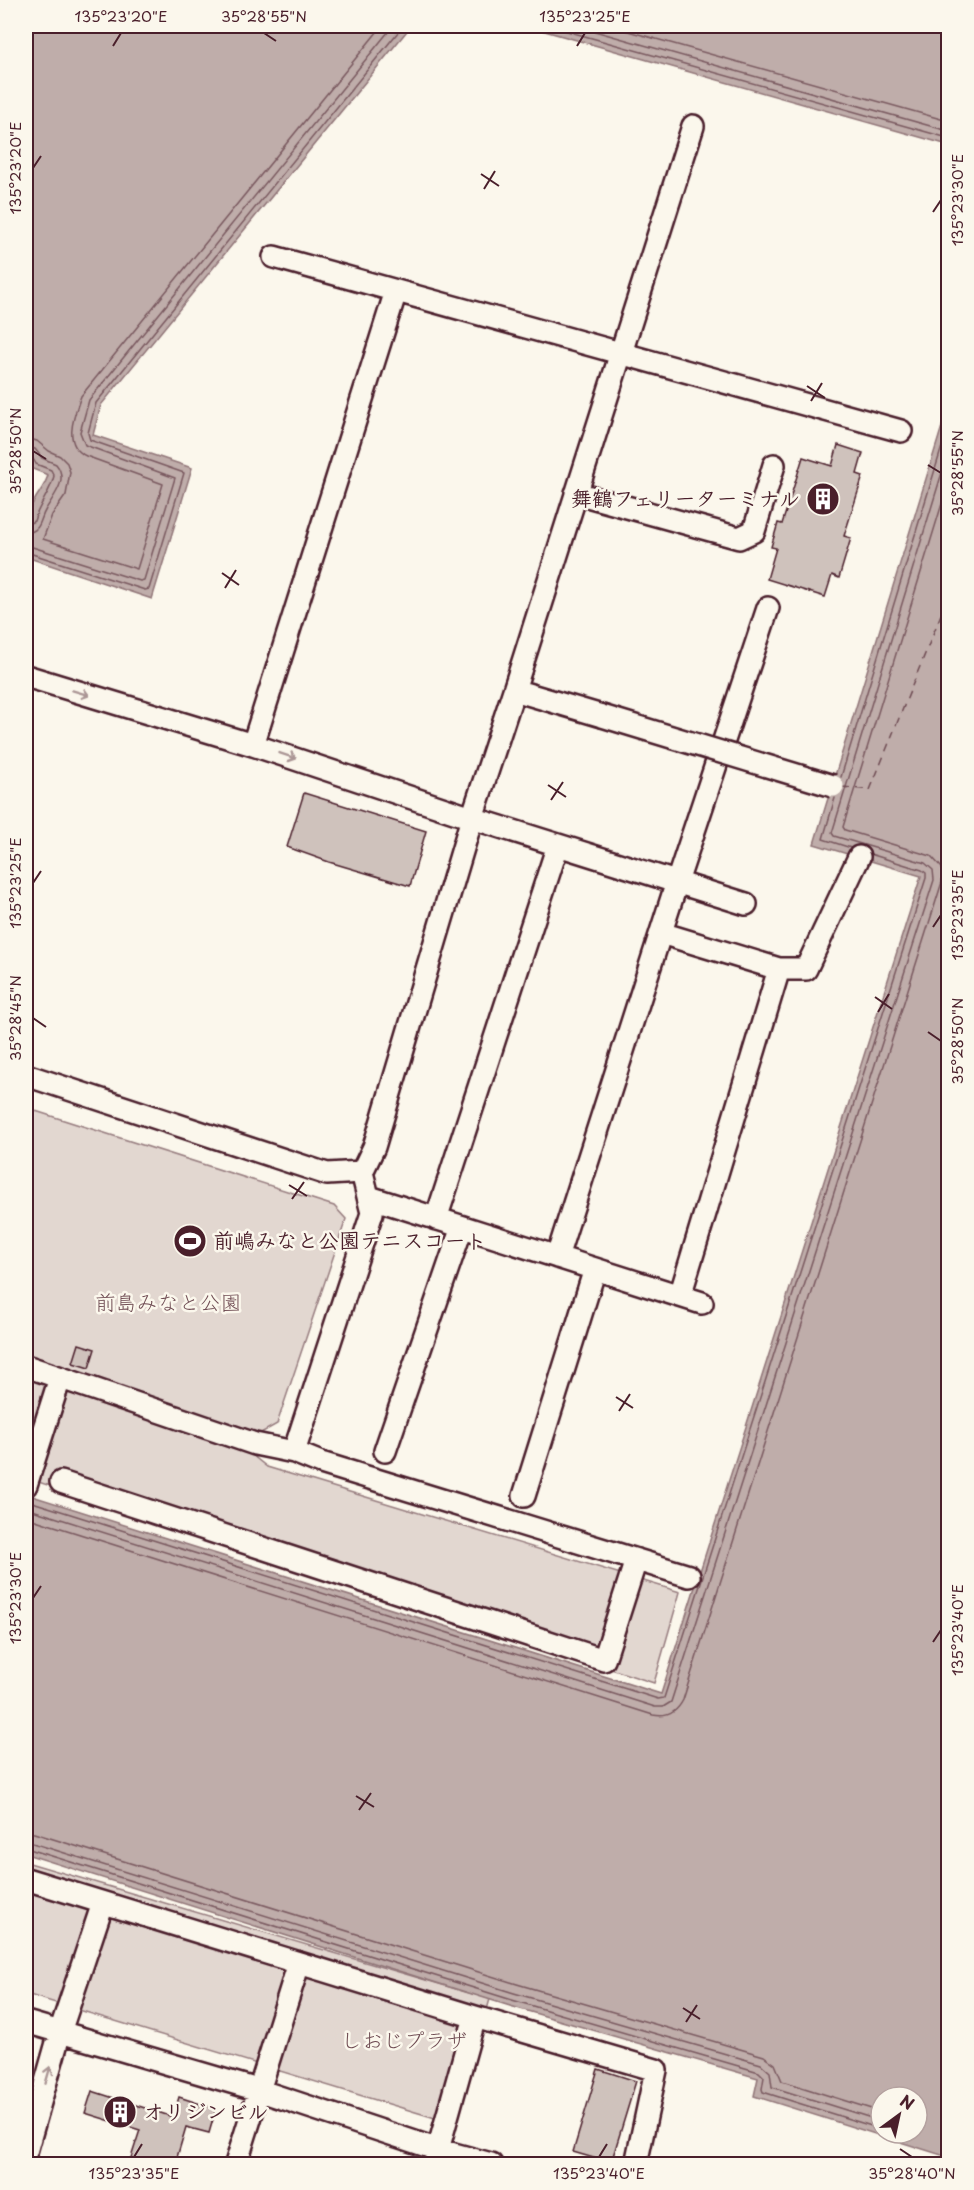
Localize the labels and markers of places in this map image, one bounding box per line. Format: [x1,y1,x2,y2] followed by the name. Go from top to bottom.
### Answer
[571,481,800,513] place label: 舞鶴フェリーターミナル
[805,481,841,517] building icon: 舞鶴フェリーターミナル
[172,1223,208,1259] sports icon: 前嶋みなと公園テニスコート
[213,1223,486,1255] place label: 前嶋みなと公園テニスコート
[102,2094,138,2130] building icon: オリジンビル
[143,2094,269,2126] place label: オリジンビル

